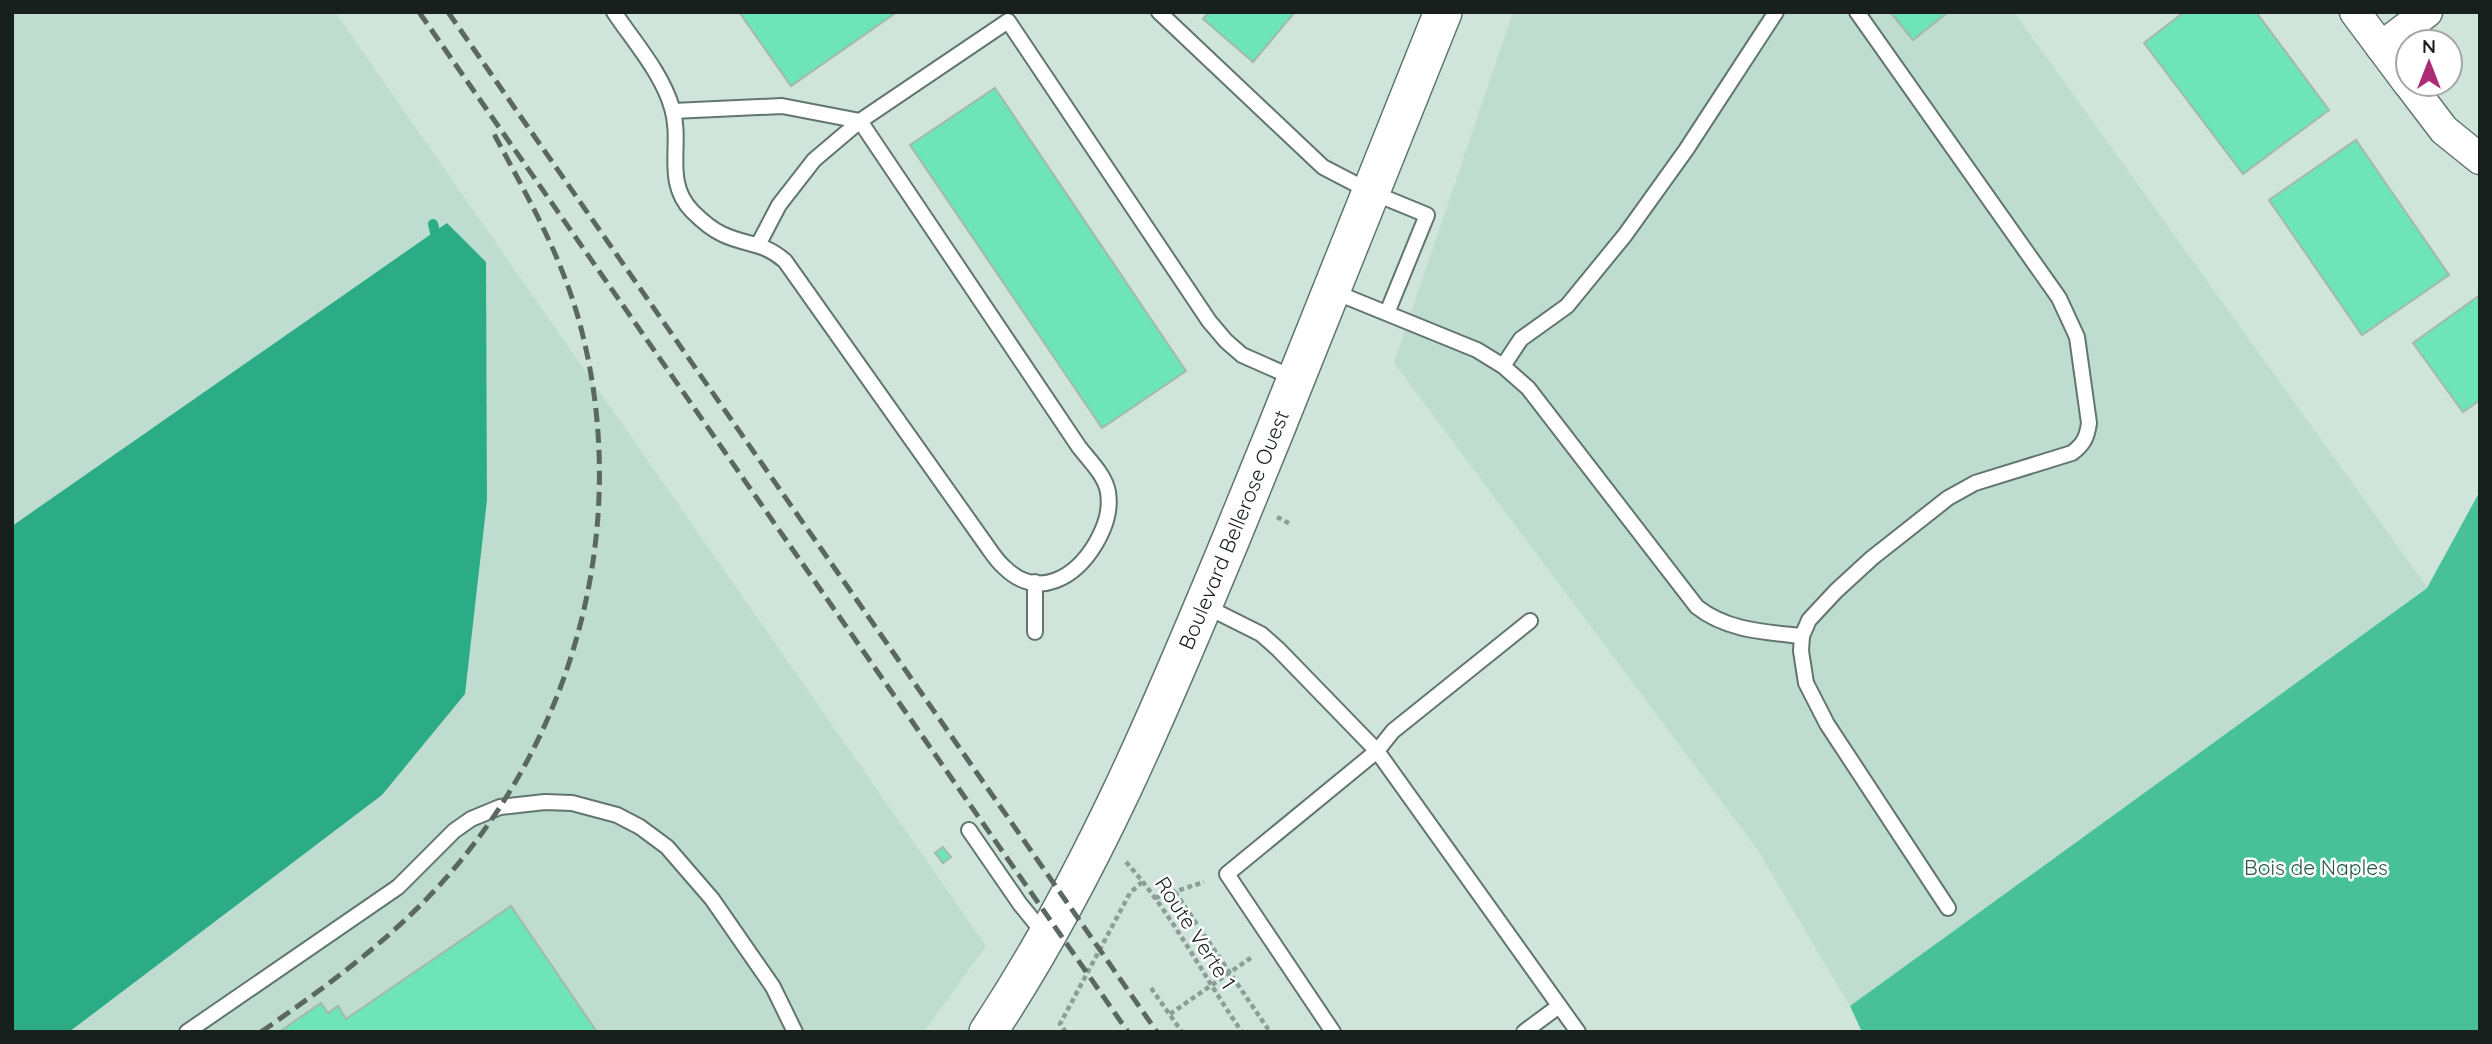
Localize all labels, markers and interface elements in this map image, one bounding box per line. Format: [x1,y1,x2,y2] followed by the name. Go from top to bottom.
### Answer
[2394,28,2464,98] north arrow
[2422,34,2436,58] text: N
[1172,406,1294,653] street label: Boulevard Bellerose Ouest
[2244,854,2388,880] park label: Bois de Naples
[1150,871,1242,994] street label: Route Verte 1

